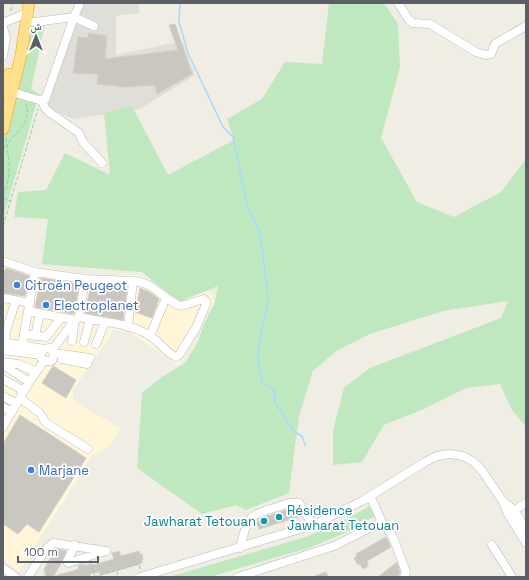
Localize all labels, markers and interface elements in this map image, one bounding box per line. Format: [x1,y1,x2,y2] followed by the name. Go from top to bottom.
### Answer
[16,16,56,56] north arrow
[30,19,42,34] text: ش
[25,277,127,294] place label: Citroën Peugeot
[12,280,22,290] marker: Citroën Peugeot
[54,297,139,314] place label: Electroplanet
[41,300,51,310] marker: Electroplanet
[39,462,89,479] place label: Marjane
[26,465,36,475] marker: Marjane
[287,502,399,534] place label: Résidence Jawharat Tetouan
[274,512,284,522] marker: Résidence Jawharat Tetouan
[144,513,256,530] place label: Jawharat Tetouan
[259,516,269,526] marker: Jawharat Tetouan
[18,538,98,564] scale bar
[24,544,58,560] text: 100 m

